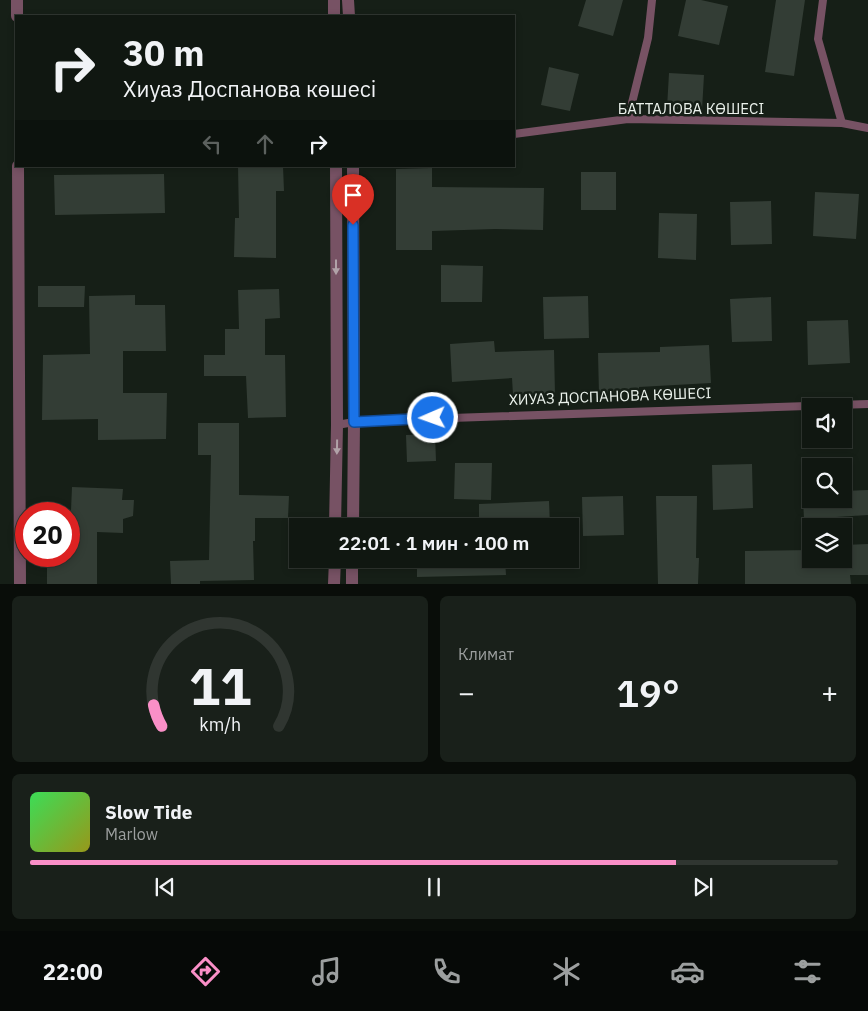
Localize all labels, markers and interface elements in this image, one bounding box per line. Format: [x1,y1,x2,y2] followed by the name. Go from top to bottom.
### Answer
[123,30,205,76] text: 30 m
[40,35,105,100] icon: right
[123,74,376,103] text: Хиуаз Доспанова көшесі
[618,99,764,118] street label: БАТТАЛОВА КӨШЕСІ
[198,130,226,158] icon: left
[251,130,279,158] icon: ahead
[304,130,332,158] icon: right
[332,174,374,225] pin
[339,181,367,209] icon: arrive
[332,260,340,276] one-way arrow
[508,383,712,409] street label: ХИУАЗ ДОСПАНОВА КӨШЕСІ
[406,391,458,443] position arrow
[802,398,852,568] map controls
[802,398,852,448] button: sound
[332,440,340,456] one-way arrow
[802,458,852,508] button: search
[15,502,80,567] speed limit sign: 20
[802,518,852,568] button: layers
[339,531,529,555] text: 22:01 · 1 мин · 100 m
[458,644,514,664] text: Климат
[189,652,251,719] text: 11
[616,668,680,717] text: 19°
[458,674,475,711] text: −
[821,674,838,711] text: +
[199,713,241,736] text: km/h
[105,800,192,824] text: Slow Tide
[105,824,158,844] text: Marlow
[151,873,179,901] icon: previous
[420,873,448,901] icon: pause
[689,873,717,901] icon: next
[188,954,223,989] icon: directions
[309,954,344,989] icon: music
[429,954,464,989] icon: phone
[549,954,584,989] icon: climate
[670,954,705,989] icon: car
[790,954,825,989] icon: filters
[43,957,103,986] text: 22:00

